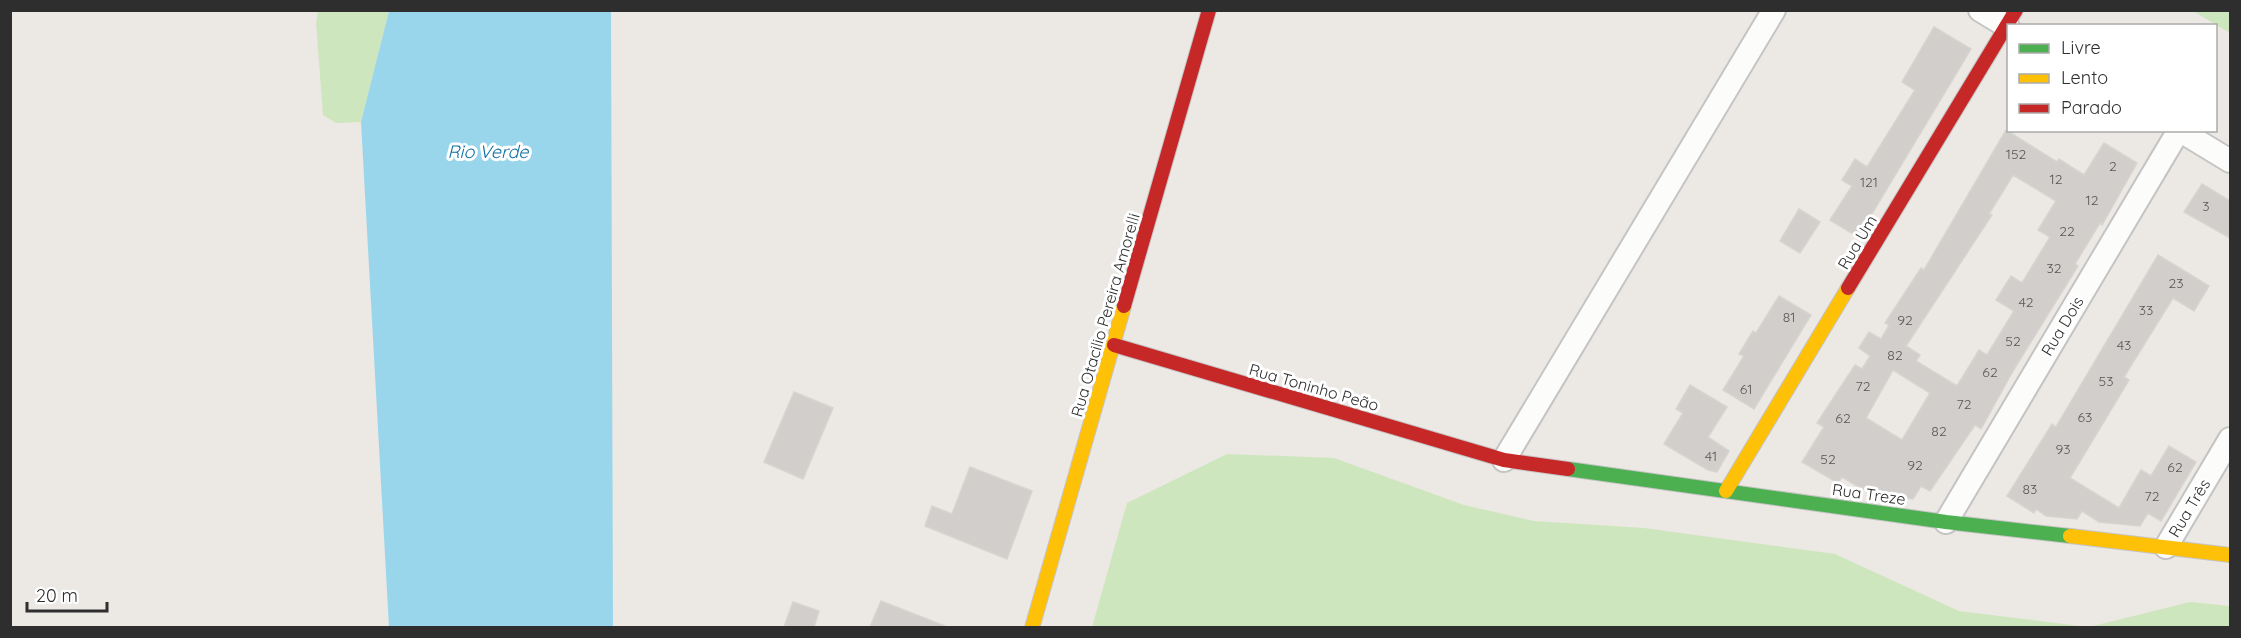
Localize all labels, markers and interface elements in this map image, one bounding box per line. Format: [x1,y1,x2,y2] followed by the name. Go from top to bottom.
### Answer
[2007,24,2217,132] legend
[2061,36,2101,59] text: Livre
[2061,66,2108,89] text: Lento
[2061,96,2122,119] text: Parado
[447,140,529,163] water label: Rio Verde
[2006,145,2027,163] house number: 152
[2109,157,2117,175] house number: 2
[2050,170,2063,188] house number: 12
[1860,173,1878,191] house number: 121
[2086,191,2099,209] house number: 12
[2202,197,2210,215] house number: 3
[1066,211,1144,419] street label: Rua Otacilio Pereira Amorelli
[1833,211,1881,273] street label: Rua Um
[2059,222,2075,240] house number: 22
[2046,259,2062,277] house number: 32
[2168,274,2184,292] house number: 23
[2018,293,2034,311] house number: 42
[2036,293,2088,359] street label: Rua Dois
[2139,301,2153,319] house number: 33
[1783,308,1795,326] house number: 81
[1897,311,1913,329] house number: 92
[2005,332,2021,350] house number: 52
[2117,336,2131,354] house number: 43
[1887,346,1903,364] house number: 82
[1247,359,1381,415] street label: Rua Toninho Peão
[1982,363,1998,381] house number: 62
[2099,372,2113,390] house number: 53
[1856,377,1871,395] house number: 72
[1740,380,1752,398] house number: 61
[1957,395,1972,413] house number: 72
[2078,408,2092,426] house number: 63
[1835,409,1851,427] house number: 62
[1931,422,1947,440] house number: 82
[2055,440,2071,458] house number: 93
[1705,447,1717,465] house number: 41
[1820,450,1836,468] house number: 52
[1907,456,1923,474] house number: 92
[2167,458,2183,476] house number: 62
[2164,475,2214,541] street label: Rua Três
[1831,479,1907,509] street label: Rua Treze
[2023,480,2037,498] house number: 83
[2145,487,2160,505] house number: 72
[27,575,106,613] scale bar
[36,584,78,607] text: 20 m

